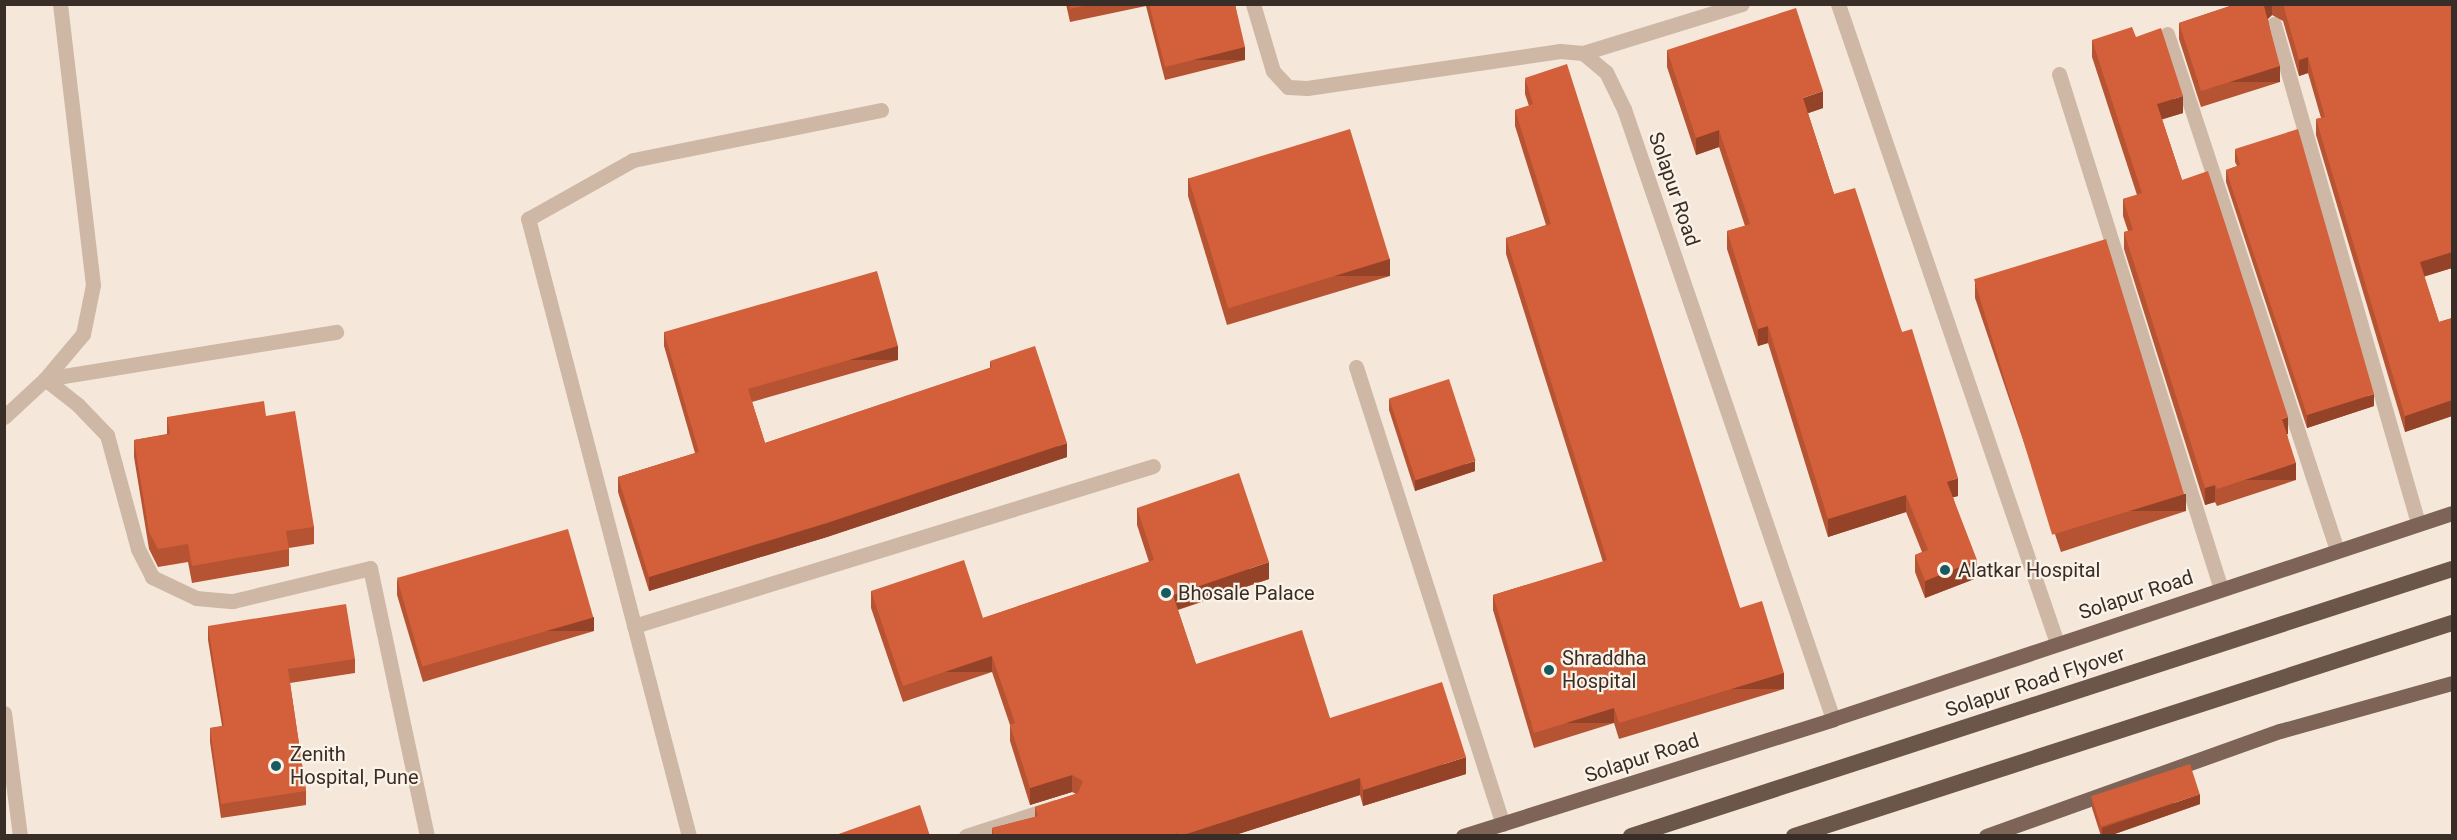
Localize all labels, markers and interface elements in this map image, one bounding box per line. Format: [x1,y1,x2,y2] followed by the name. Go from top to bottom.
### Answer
[1643,129,1705,249] street label: Solapur Road
[1958,558,2100,582] place label: Alatkar Hospital
[1936,561,1954,579] marker: Alatkar Hospital
[2076,565,2196,625] street label: Solapur Road
[1178,581,1315,605] place label: Bhosale Palace
[1159,586,1173,600] marker: Bhosale Palace
[1942,642,2128,722] street label: Solapur Road Flyover
[1562,646,1647,693] place label: Shraddha Hospital
[1540,661,1558,679] marker: Shraddha Hospital
[1582,728,1702,788] street label: Solapur Road
[290,742,419,789] place label: Zenith Hospital, Pune
[267,757,285,775] marker: Zenith Hospital, Pune

